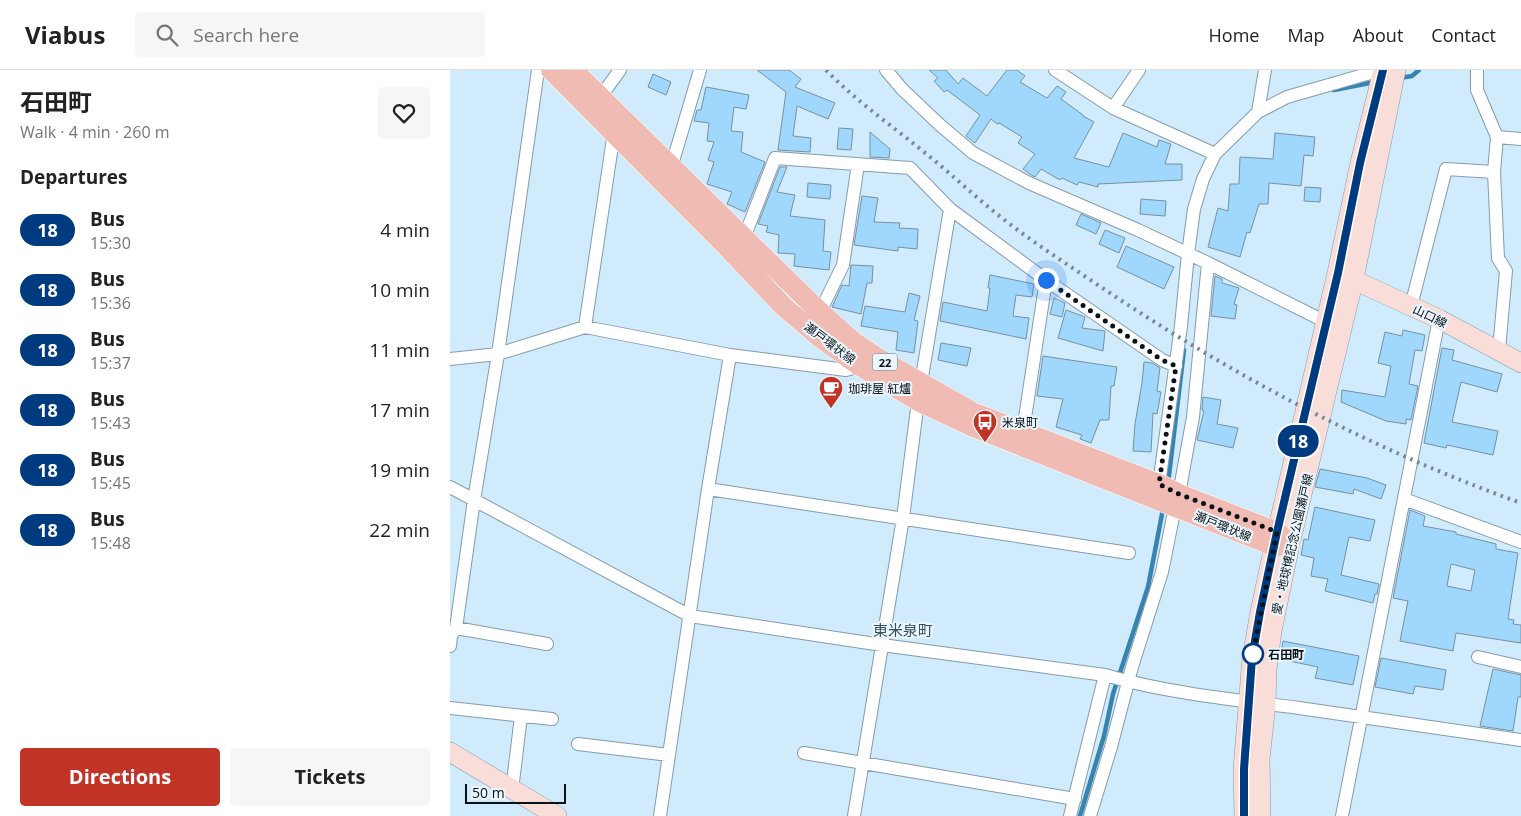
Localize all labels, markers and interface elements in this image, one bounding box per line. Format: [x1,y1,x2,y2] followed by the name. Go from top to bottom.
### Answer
[135,12,485,57] search box
[25,18,105,51] text: Viabus
[153,21,181,49] icon: search
[193,22,299,48] text: Search here
[1209,23,1259,47] text: Home
[1287,23,1325,47] text: Map
[1353,23,1403,47] text: About
[1431,23,1496,47] text: Contact
[20,85,92,118] text: 石田町
[378,87,430,139] button: heart
[20,121,170,143] text: Walk · 4 min · 260 m
[20,164,127,190] text: Departures
[90,206,125,232] text: Bus
[380,217,430,243] text: 4 min
[37,218,58,242] text: 18
[90,232,131,254] text: 15:30
[90,266,125,292] text: Bus
[1034,268,1059,293] your location
[369,277,430,303] text: 10 min
[37,278,58,302] text: 18
[90,292,131,314] text: 15:36
[1410,300,1450,332] street label: 山口線
[801,318,859,368] street label: 瀬戸環状線
[90,326,125,352] text: Bus
[369,337,430,363] text: 11 min
[37,338,58,362] text: 18
[90,352,131,374] text: 15:37
[872,354,898,370] road number: 22
[818,375,844,409] cafe icon: 珈琲屋 紅爐
[848,380,911,397] place label: 珈琲屋 紅爐
[90,386,125,412] text: Bus
[369,397,430,423] text: 17 min
[37,398,58,422] text: 18
[972,409,998,443] bus stop icon: 米泉町
[90,412,131,434] text: 15:43
[1002,414,1038,431] place label: 米泉町
[1276,425,1320,457] line badge: 18
[1288,429,1308,453] text: 18
[90,446,125,472] text: Bus
[369,457,430,483] text: 19 min
[37,458,58,482] text: 18
[90,472,131,494] text: 15:45
[1268,472,1316,616] street label: 愛・地球博記念公園瀬戸線
[90,506,125,532] text: Bus
[1192,507,1254,545] street label: 瀬戸環状線
[369,517,430,543] text: 22 min
[37,518,58,542] text: 18
[90,532,131,554] text: 15:48
[873,620,933,640] district label: 東米泉町
[1242,643,1264,665] marker: 石田町
[1268,646,1304,663] place label: 石田町
[20,748,220,806] button: Directions
[230,748,430,806] button: Tickets
[465,781,566,804] scale bar
[472,783,505,802] text: 50 m

